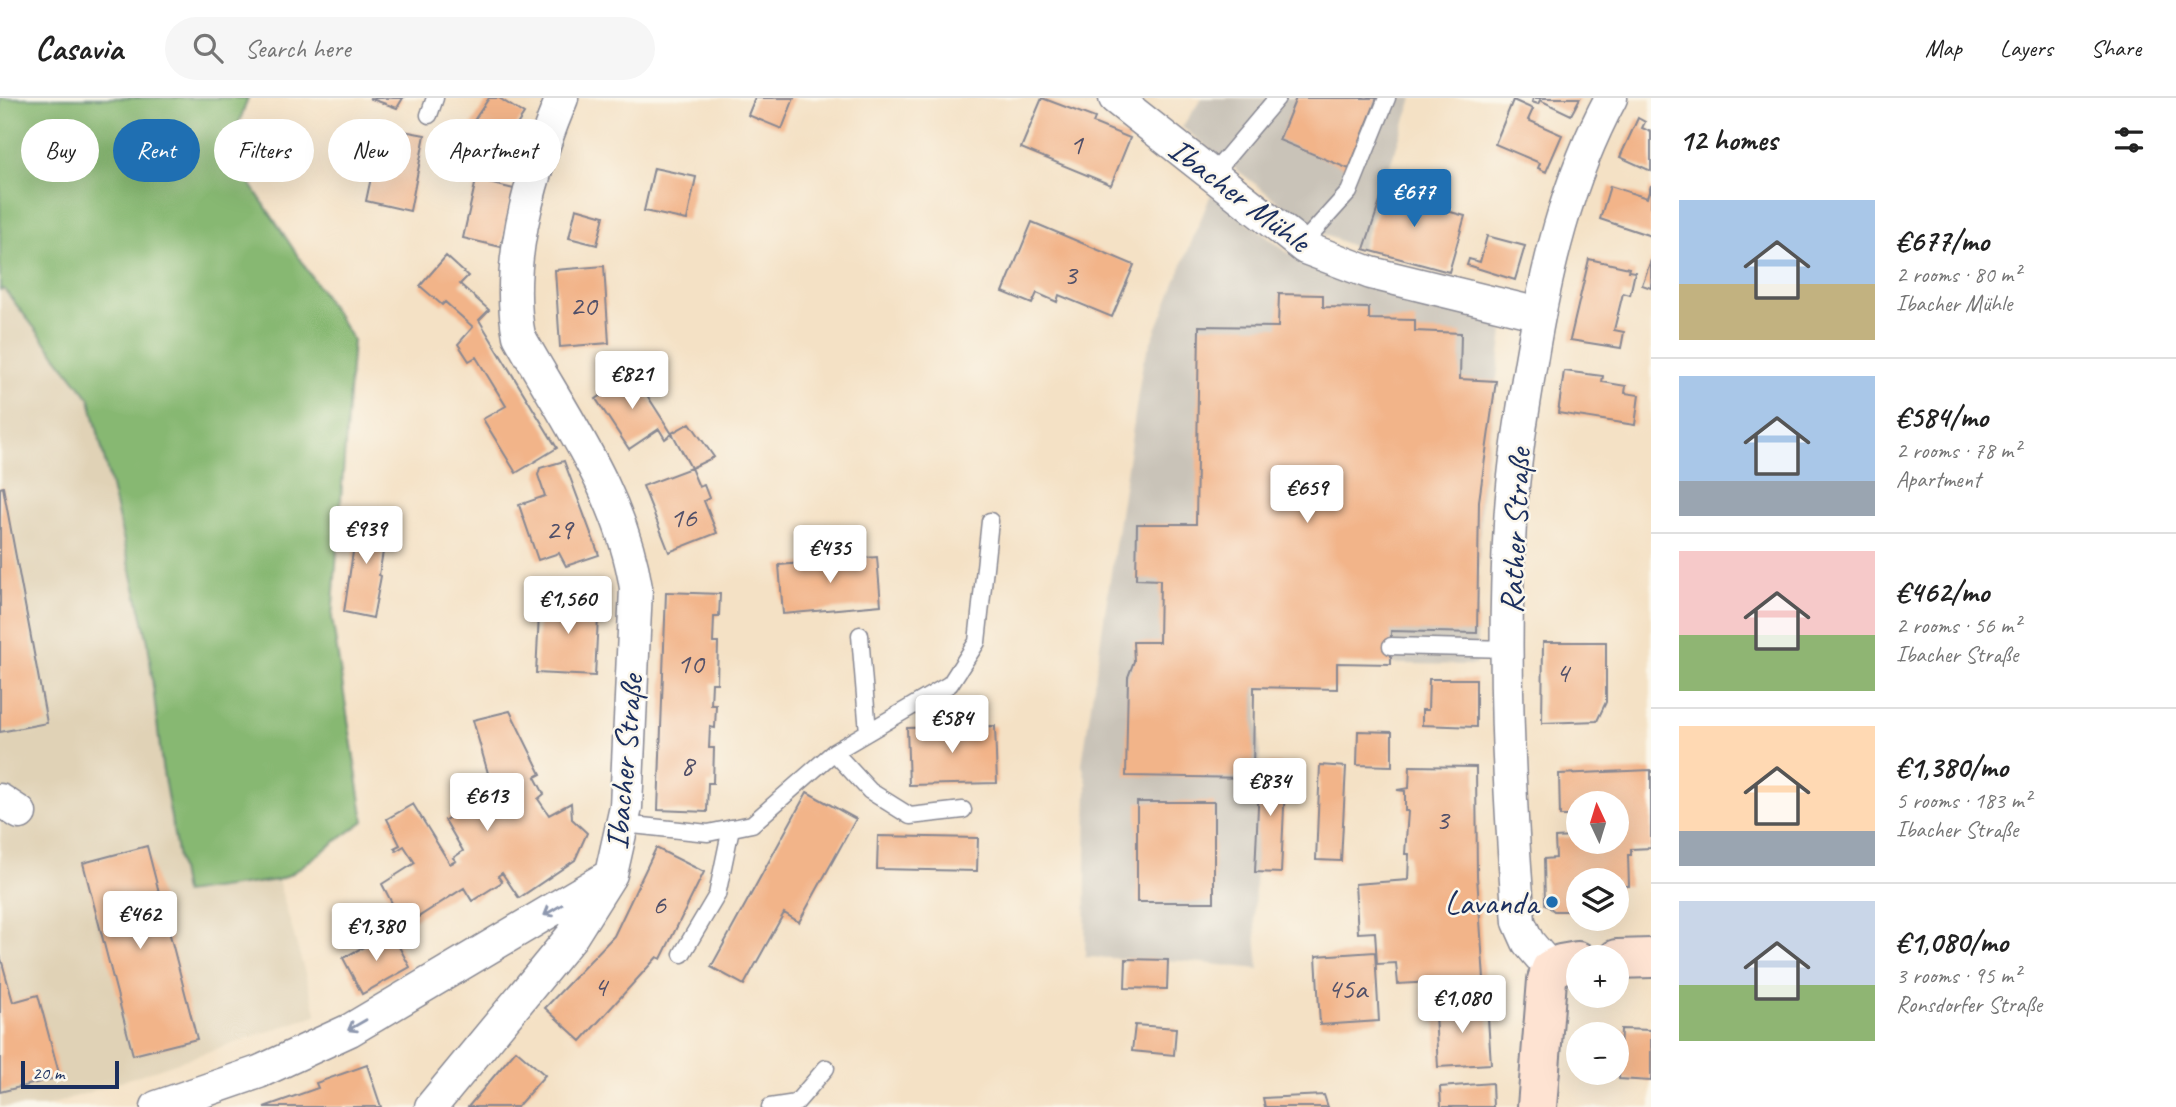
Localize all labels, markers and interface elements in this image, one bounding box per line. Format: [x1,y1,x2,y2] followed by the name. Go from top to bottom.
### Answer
[165,17,655,80] search box
[35,27,123,69] text: Casavia
[189,29,227,67] icon: search
[245,32,351,65] text: Search here
[1925,33,1962,63] text: Map
[2000,33,2053,63] text: Layers
[2091,33,2141,63] text: Share
[21,119,99,182] chip: Buy
[113,119,200,182] chip: Rent
[214,119,314,182] chip: Filters
[328,119,411,182] chip: New
[425,119,561,182] chip: Apartment
[1679,121,1777,159] text: 12 homes
[2110,121,2148,159] icon: filters
[1069,125,1084,163] house number: 1
[1160,128,1320,263] street label: Ibacher Mühle
[1373,170,1455,229] pin: €677
[1393,177,1435,206] text: €677
[1896,222,1989,260] text: €677/mo
[1735,228,1819,312] icon: home
[1063,255,1079,293] house number: 3
[1896,260,2020,289] text: 2 rooms · 80 m²
[570,286,599,324] house number: 20
[1896,289,2012,318] text: Ibacher Mühle
[591,352,673,411] pin: €821
[611,359,653,388] text: €821
[1896,398,1988,436] text: €584/mo
[1735,404,1819,488] icon: home
[1896,436,2020,465] text: 2 rooms · 78 m²
[1490,445,1540,615] street label: Rather Straße
[1896,465,1981,494] text: Apartment
[1266,466,1348,525] pin: €659
[1286,473,1328,502] text: €659
[670,498,698,536] house number: 16
[325,506,407,566] pin: €939
[546,510,575,548] house number: 29
[346,514,386,543] text: €939
[789,526,871,585] pin: €435
[809,533,851,562] text: €435
[1896,573,1989,611] text: €462/mo
[511,576,625,636] pin: €1,560
[1735,579,1819,663] icon: home
[540,584,596,613] text: €1,560
[1896,611,2020,640] text: 2 rooms · 56 m²
[1896,640,2018,669] text: Ibacher Straße
[677,644,706,682] house number: 10
[1555,653,1571,691] house number: 4
[595,671,653,851] street label: Ibacher Straße
[911,696,993,755] pin: €584
[931,703,973,732] text: €584
[680,746,696,784] house number: 8
[1896,748,2008,786] text: €1,380/mo
[1735,754,1819,838] icon: home
[1229,758,1311,818] pin: €834
[1249,766,1291,795] text: €834
[446,774,528,833] pin: €613
[466,781,508,810] text: €613
[1896,786,2031,815] text: 5 rooms · 183 m²
[1566,791,1629,854] north arrow
[1566,791,1629,1085] map controls
[1435,800,1451,838] house number: 3
[1896,815,2018,844] text: Ibacher Straße
[1566,868,1629,931] button: layers
[1445,882,1540,924] place label: Lavanda
[652,885,667,923] house number: 6
[99,892,181,951] pin: €462
[1544,894,1560,910] marker: Lavanda
[119,899,161,928] text: €462
[543,903,563,917] one-way arrow
[319,904,433,963] pin: €1,380
[348,911,404,940] text: €1,380
[1896,923,2008,961] text: €1,080/mo
[1735,929,1819,1013] icon: home
[1566,945,1629,1008] button: +
[1896,961,2020,990] text: 3 rooms · 95 m²
[593,967,609,1005] house number: 4
[1327,969,1369,1007] house number: 45a
[1405,976,1519,1035] pin: €1,080
[1434,983,1490,1012] text: €1,080
[1896,990,2042,1019] text: Ronsdorfer Straße
[347,1019,367,1033] one-way arrow
[1566,1022,1629,1085] button: −
[21,1058,119,1090] scale bar
[32,1061,64,1085] text: 20 m

